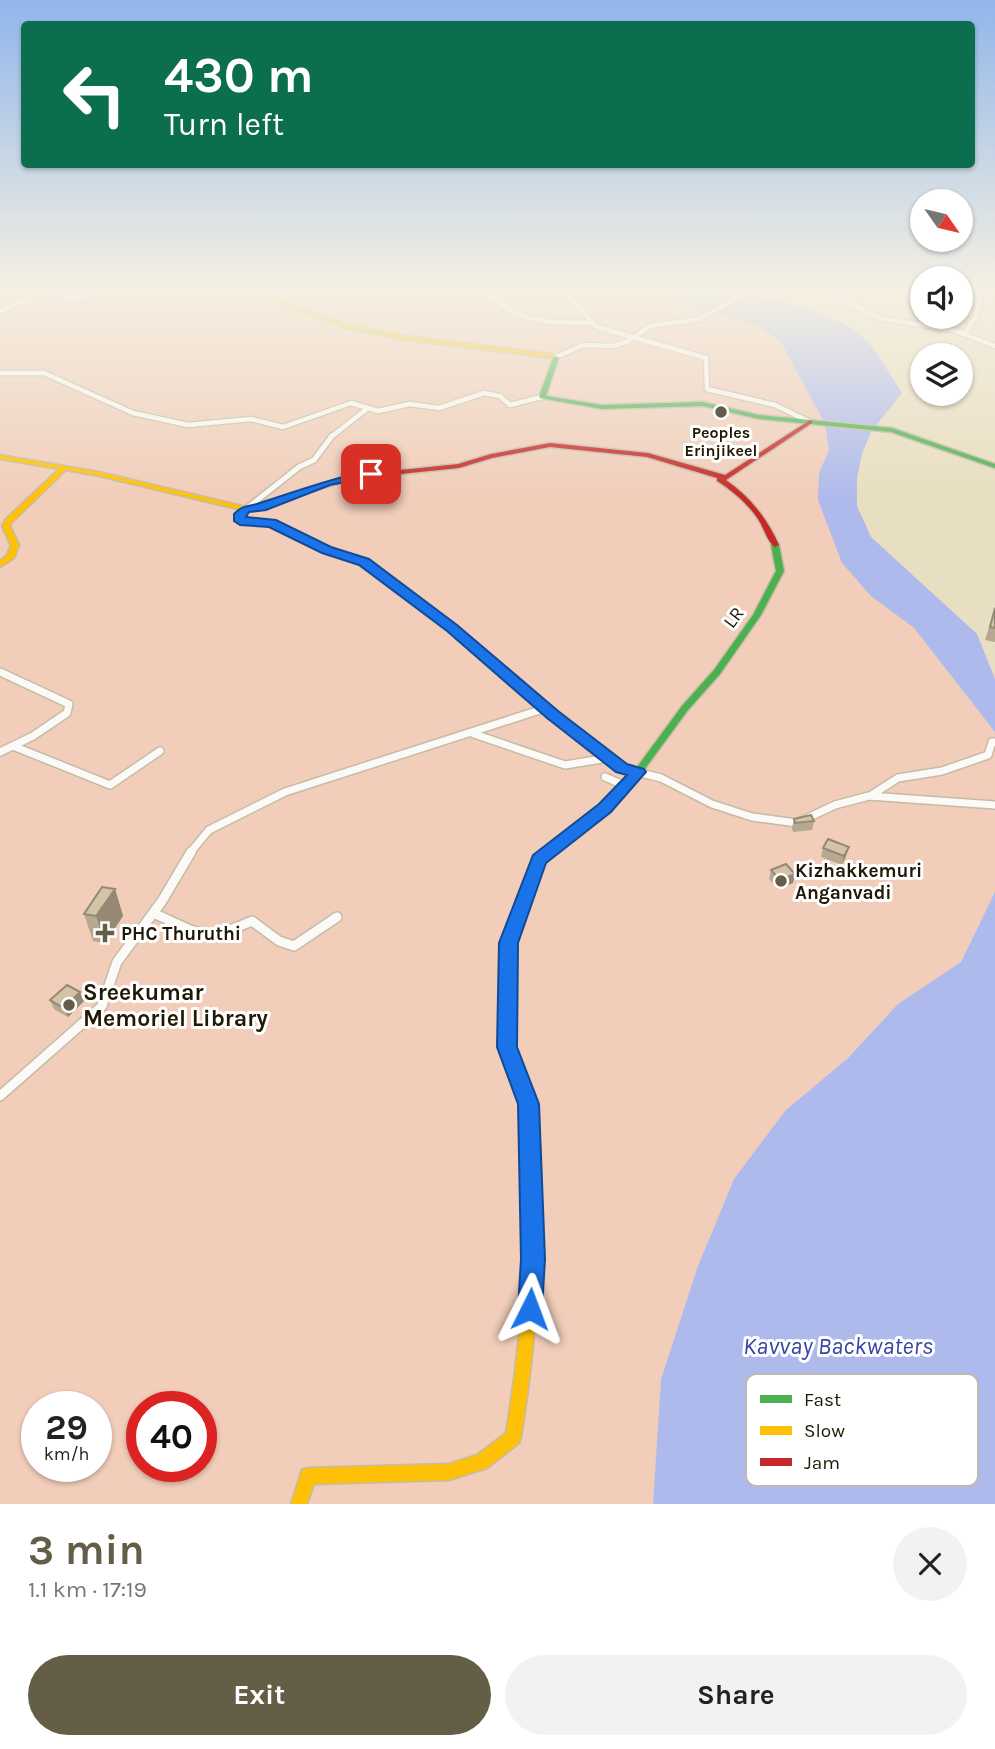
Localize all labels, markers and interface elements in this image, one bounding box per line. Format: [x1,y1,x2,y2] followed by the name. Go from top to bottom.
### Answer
[164,47,314,104] text: 430 m
[49,49,140,140] icon: left
[164,106,284,143] text: Turn left
[910,189,973,252] north arrow
[910,189,973,406] map controls
[910,266,973,329] button: sound
[910,343,973,406] button: layers
[713,404,729,420] marker: Peoples Erinjikeel
[685,423,757,460] place label: Peoples Erinjikeel
[341,444,401,504] pin
[352,455,390,493] icon: arrive
[719,603,749,632] street label: LR
[795,860,922,904] place label: Kizhakkemuri Anganvadi
[773,873,789,889] marker: Kizhakkemuri Anganvadi
[95,923,115,943] marker: PHC Thuruthi
[121,923,241,945] place label: PHC Thuruthi
[83,979,268,1032] place label: Sreekumar Memoriel Library
[61,997,77,1013] marker: Sreekumar Memoriel Library
[493,1272,567,1346] position arrow
[743,1332,933,1360] water label: Kavvay Backwaters
[746,1374,978,1486] legend
[804,1389,841,1411] text: Fast
[126,1391,217,1482] speed limit sign: 40
[45,1407,88,1448] text: 29
[804,1420,845,1442] text: Slow
[44,1443,89,1465] text: km/h
[804,1452,840,1474] text: Jam
[28,1525,145,1575] text: 3 min
[893,1527,967,1601] button: close
[28,1576,147,1603] text: 1.1 km · 17:19
[28,1655,491,1735] button: Exit
[505,1655,967,1735] button: Share

